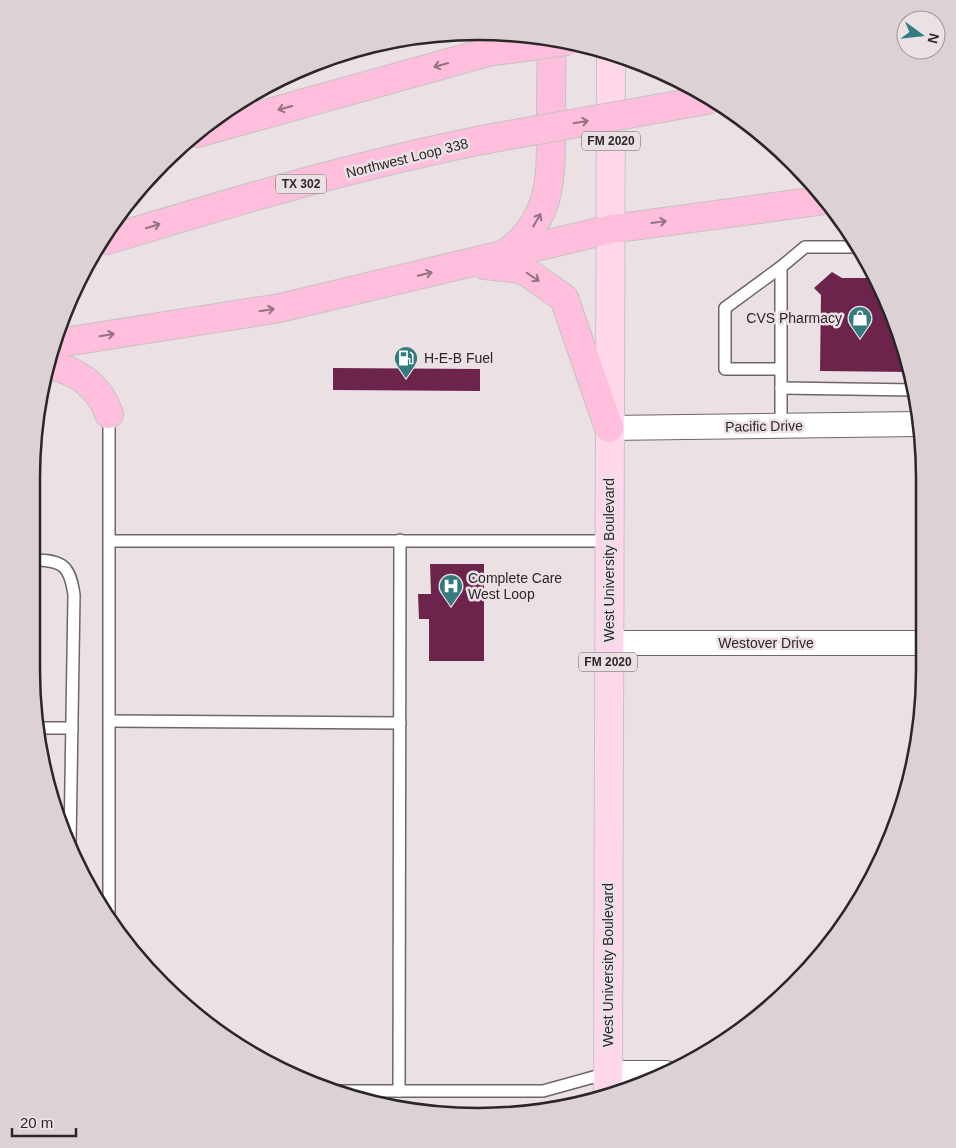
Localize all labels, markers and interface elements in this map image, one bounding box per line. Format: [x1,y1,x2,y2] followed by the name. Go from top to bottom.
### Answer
[896,10,946,60] north arrow
[925,31,943,45] text: N
[434,60,450,70] one-way arrow
[277,103,293,113] one-way arrow
[572,117,588,127] one-way arrow
[582,132,640,150] road number: FM 2020
[344,135,470,181] street label: Northwest Loop 338
[276,174,326,193] road number: TX 302
[532,214,542,228] one-way arrow
[651,217,667,227] one-way arrow
[145,220,161,230] one-way arrow
[417,269,433,278] one-way arrow
[525,272,539,282] one-way arrow
[259,305,275,315] one-way arrow
[847,305,873,339] shop icon: CVS Pharmacy
[746,310,842,326] place label: CVS Pharmacy
[98,330,114,340] one-way arrow
[393,345,419,379] fuel station icon: H-E-B Fuel
[424,350,493,366] place label: H-E-B Fuel
[725,417,803,435] street label: Pacific Drive
[601,478,617,642] street label: West University Boulevard
[468,570,562,602] place label: Complete Care West Loop
[438,573,464,607] hospital icon: Complete Care West Loop
[718,635,814,651] street label: Westover Drive
[579,652,637,672] road number: FM 2020
[600,883,616,1047] street label: West University Boulevard
[12,1106,76,1138] scale bar
[20,1114,53,1131] text: 20 m

